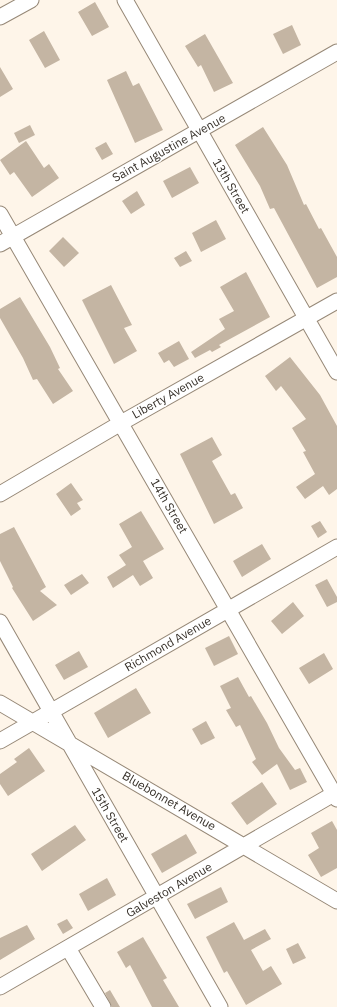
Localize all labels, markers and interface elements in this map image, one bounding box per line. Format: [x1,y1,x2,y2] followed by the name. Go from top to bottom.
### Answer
[110,110,228,185] street label: Saint Augustine Avenue
[210,156,253,216] street label: 13th Street
[129,369,207,422] street label: Liberty Avenue
[148,476,191,536] street label: 14th Street
[122,613,214,674] street label: Richmond Avenue
[120,768,219,834] street label: Bluebonnet Avenue
[89,785,132,845] street label: 15th Street
[123,859,215,920] street label: Galveston Avenue

